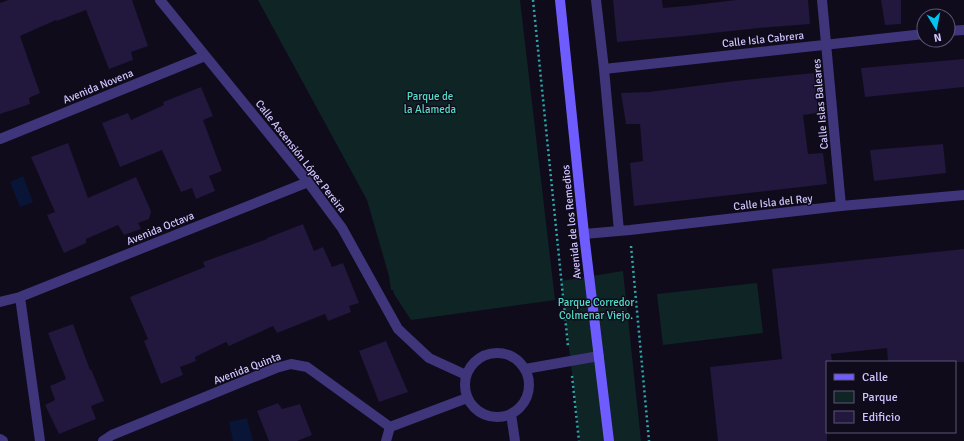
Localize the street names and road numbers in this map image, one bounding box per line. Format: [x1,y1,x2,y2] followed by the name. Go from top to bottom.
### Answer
[721,29,805,50] street label: Calle Isla Cabrera
[810,58,831,150] street label: Calle Islas Baleares
[61,66,136,106] street label: Avenida Novena
[253,97,349,216] street label: Calle Ascensión López Pereira
[559,164,584,280] street label: Avenida de los Remedios
[733,192,814,213] street label: Calle Isla del Rey
[124,209,196,248] street label: Avenida Octava
[212,349,283,387] street label: Avenida Quinta

